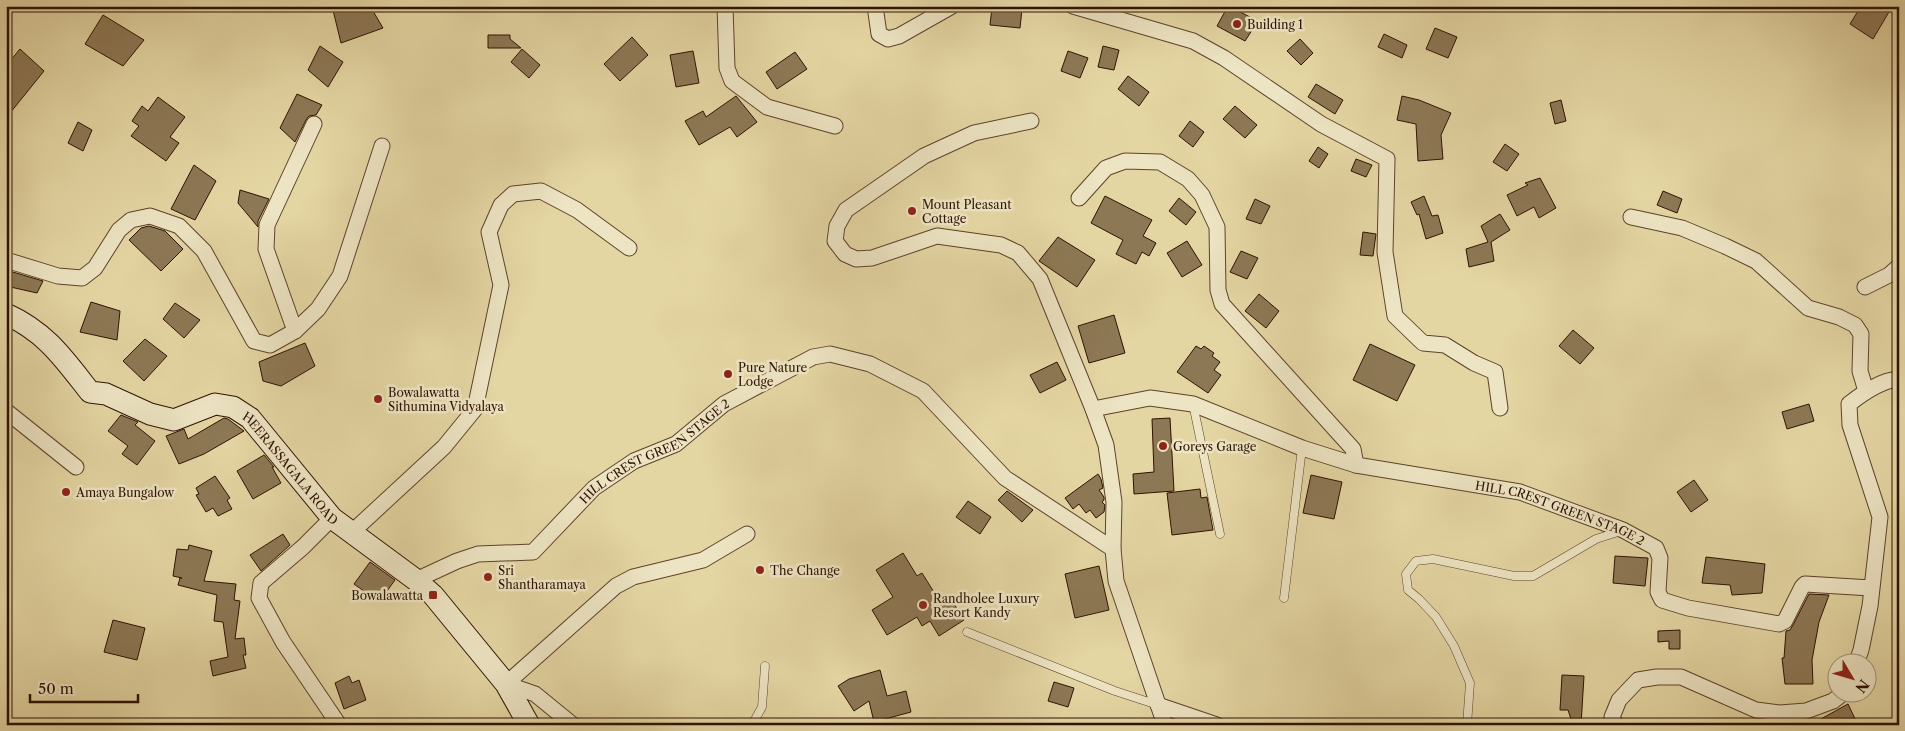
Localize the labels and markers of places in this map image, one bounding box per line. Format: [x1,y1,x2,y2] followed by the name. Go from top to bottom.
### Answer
[1247,17,1303,32] place label: Building 1
[1231,18,1243,30] marker: Building 1
[922,197,1012,226] place label: Mount Pleasant Cottage
[906,205,918,217] marker: Mount Pleasant Cottage
[738,360,808,389] place label: Pure Nature Lodge
[722,368,734,380] marker: Pure Nature Lodge
[388,385,504,414] place label: Bowalawatta Sithumina Vidyalaya
[372,393,384,405] marker: Bowalawatta Sithumina Vidyalaya
[1173,439,1257,454] place label: Goreys Garage
[1157,440,1169,452] marker: Goreys Garage
[75,485,175,500] place label: Amaya Bungalow
[60,486,72,498] marker: Amaya Bungalow
[498,563,587,592] place label: Sri Shantharamaya
[770,563,840,578] place label: The Change
[754,564,766,576] marker: The Change
[482,571,494,583] marker: Sri Shantharamaya
[351,588,424,603] place label: Bowalawatta
[427,589,439,601] marker: Bowalawatta
[933,591,1040,620] place label: Randholee Luxury Resort Kandy
[917,599,929,611] marker: Randholee Luxury Resort Kandy

